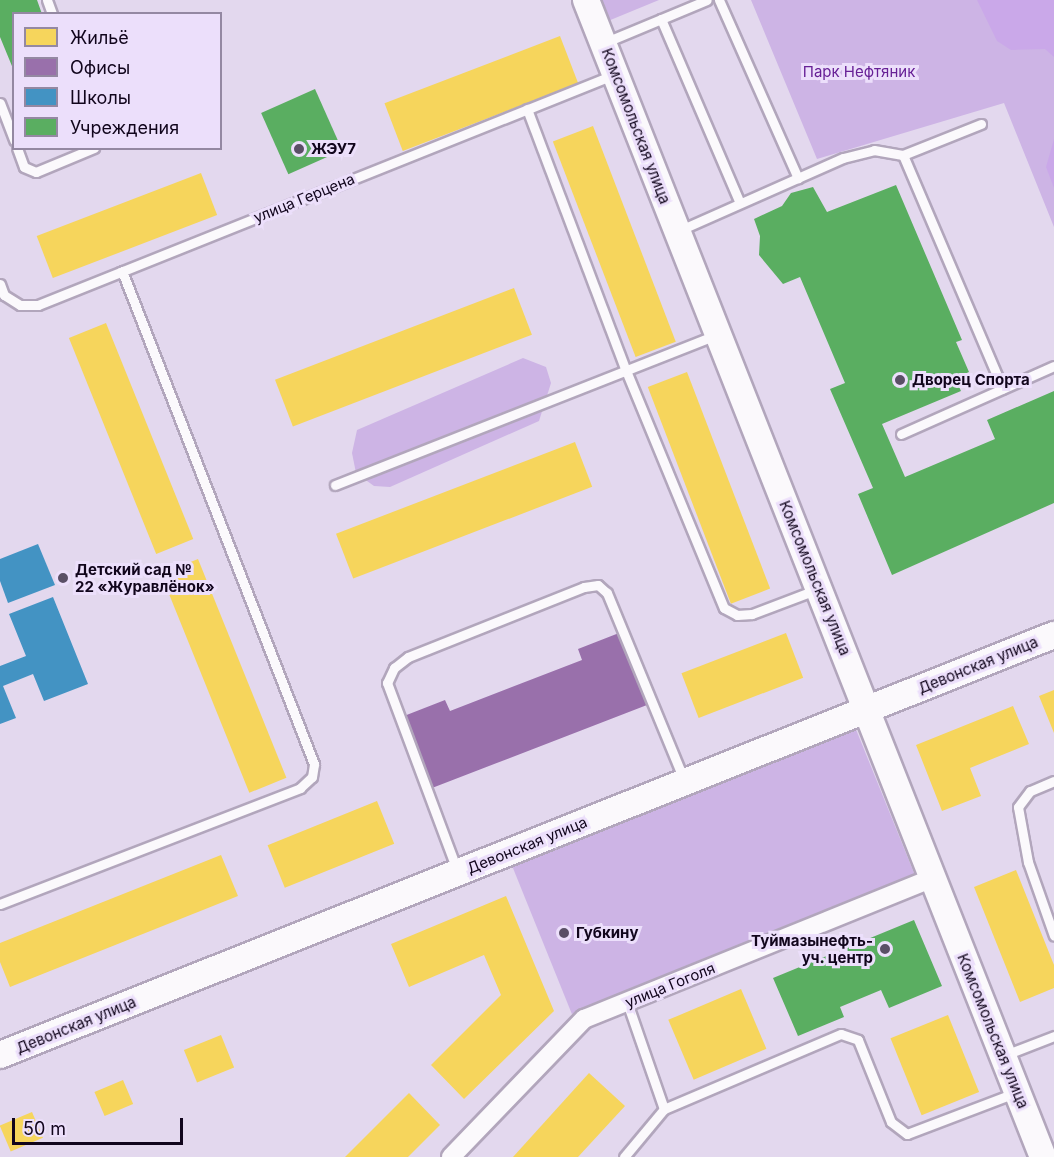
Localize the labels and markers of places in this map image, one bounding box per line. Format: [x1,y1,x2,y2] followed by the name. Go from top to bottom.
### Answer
[311,140,356,158] place label: ЖЭУ7
[292,142,306,156] marker: ЖЭУ7
[912,371,1030,389] place label: Дворец Спорта
[893,373,907,387] marker: Дворец Спорта
[75,560,215,595] place label: Детский сад № 22 «Журавлёнок»
[56,571,70,585] marker: Детский сад № 22 «Журавлёнок»
[576,924,638,942] place label: Губкину
[557,926,571,940] marker: Губкину
[751,931,873,966] place label: Туймазынефть- уч. центр
[878,942,892,956] marker: Туймазынефть- уч. центр

